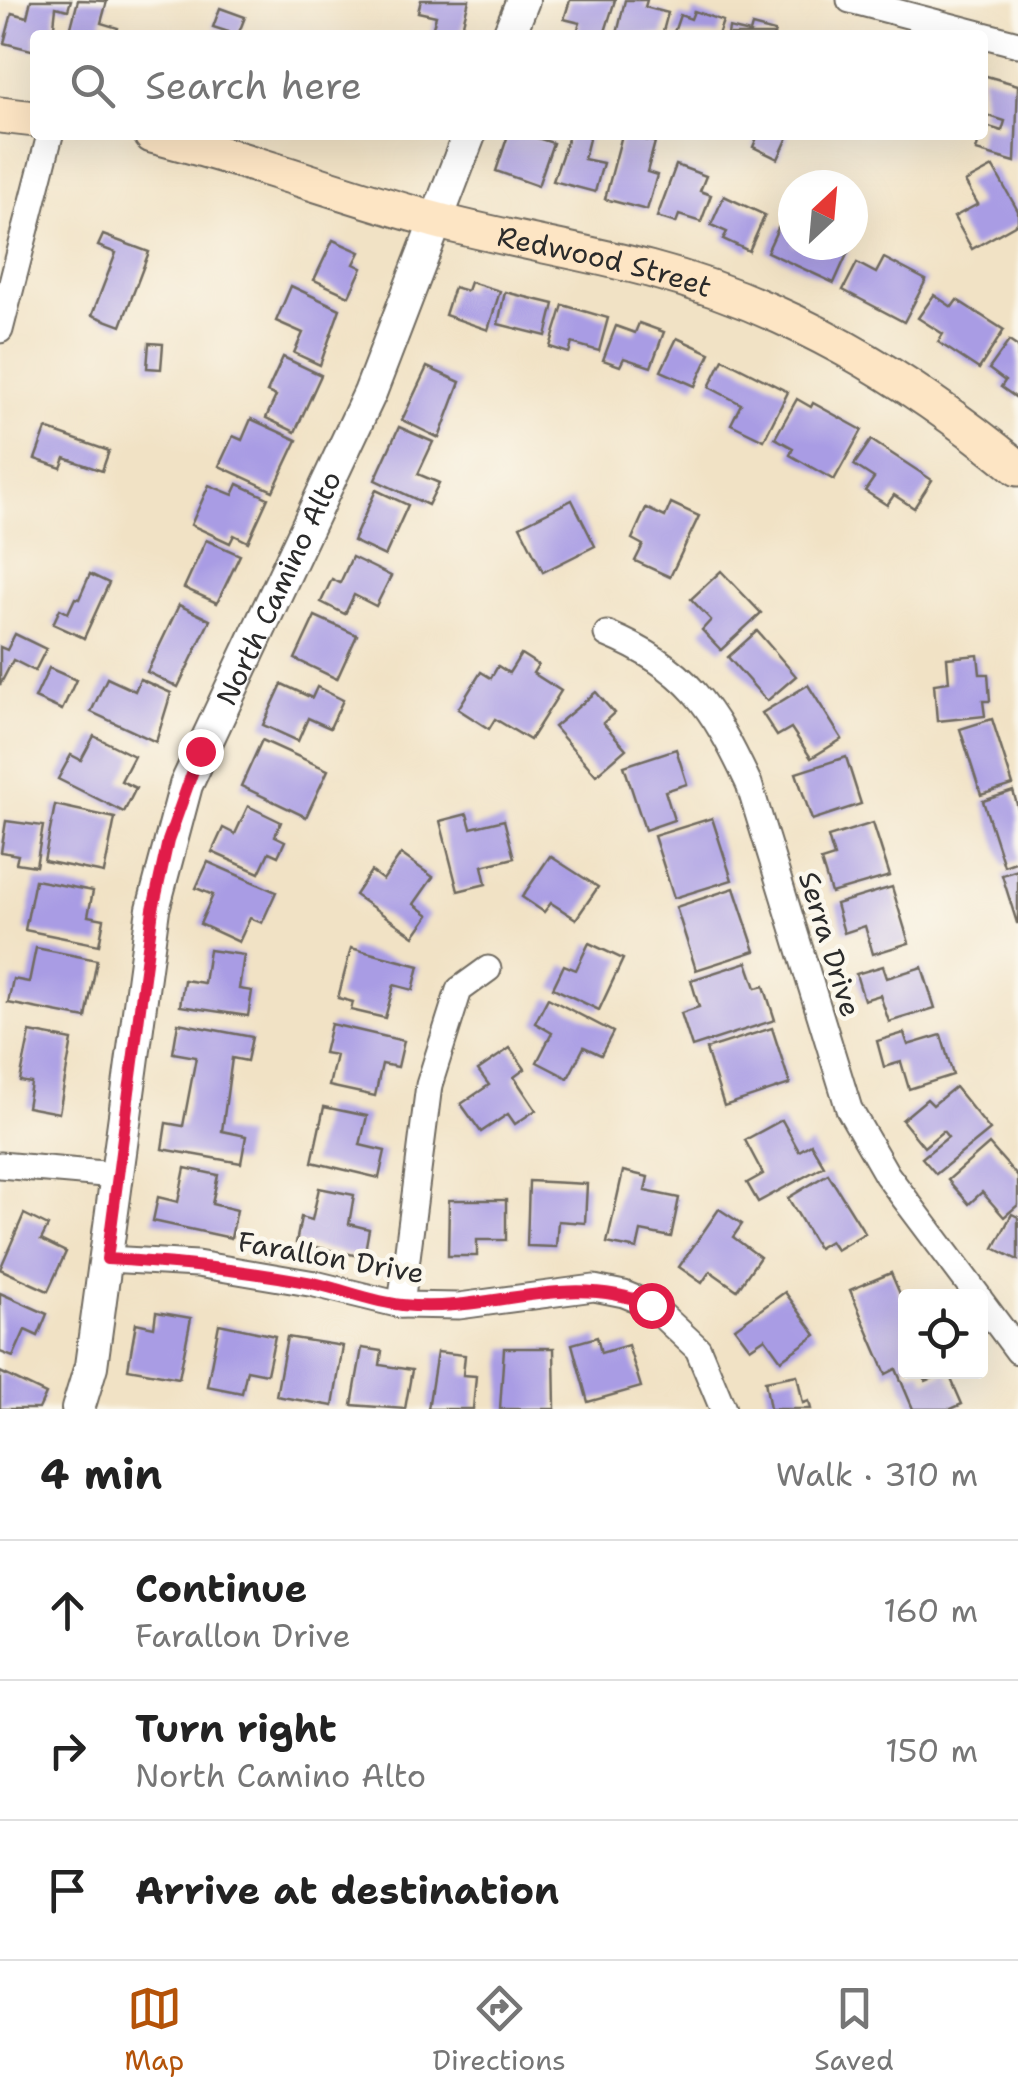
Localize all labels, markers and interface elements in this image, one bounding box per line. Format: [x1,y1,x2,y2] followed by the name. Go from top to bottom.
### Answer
[30,30,988,140] search box
[65,58,120,113] icon: search
[145,60,362,111] text: Search here
[778,170,868,260] north arrow
[494,217,717,306] street label: Redwood Street
[207,465,350,711] street label: North Camino Alto
[178,729,224,775] route end
[790,867,870,1021] street label: Serra Drive
[235,1222,427,1292] street label: Farallon Drive
[629,1283,675,1329] route start
[898,1289,988,1379] map controls
[898,1289,988,1379] button: locate
[40,1446,162,1502] text: 4 min
[776,1453,978,1496] text: Walk · 310 m
[135,1563,307,1614] text: Continue
[40,1583,95,1638] icon: ahead
[883,1589,978,1632] text: 160 m
[135,1614,351,1657] text: Farallon Drive
[135,1703,337,1754] text: Turn right
[40,1723,95,1778] icon: right
[885,1729,978,1772] text: 150 m
[135,1754,426,1797] text: North Camino Alto
[40,1863,95,1918] icon: arrive
[135,1865,559,1916] text: Arrive at destination
[124,1981,184,2079] tab: Map
[433,1981,566,2079] tab: Directions
[814,1981,894,2079] tab: Saved

